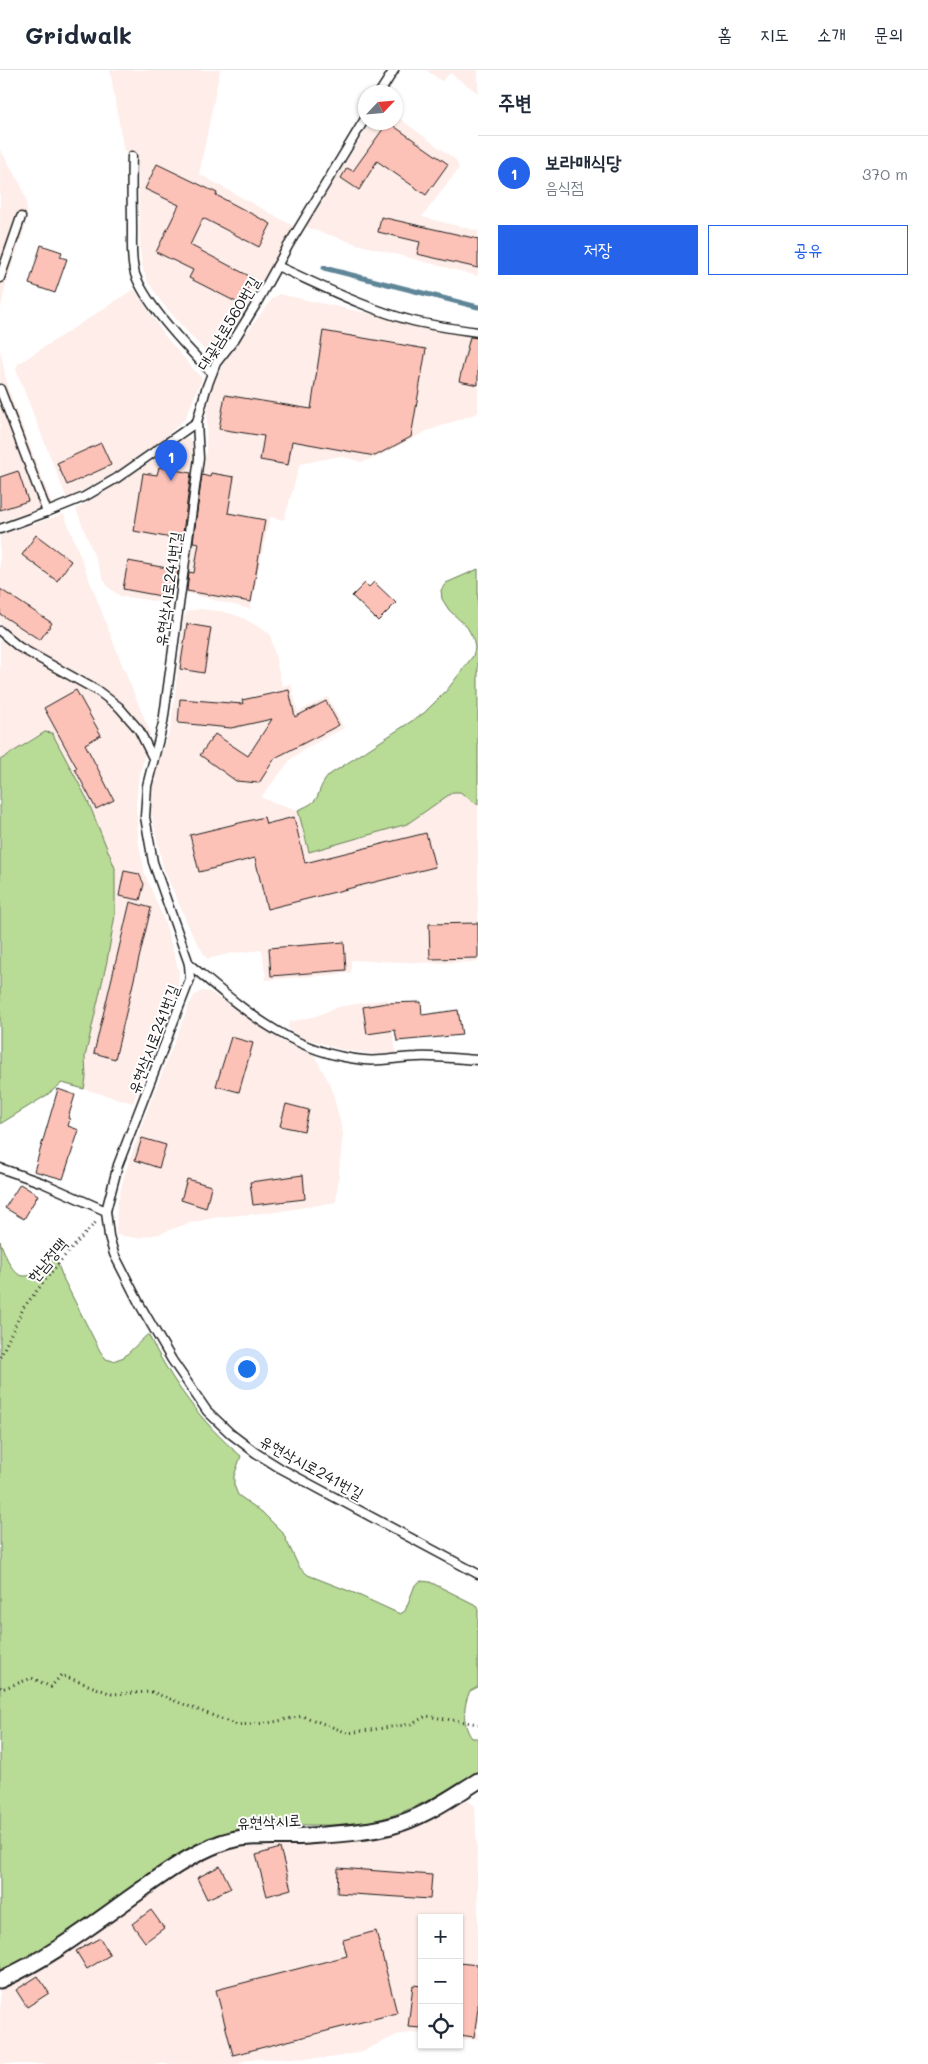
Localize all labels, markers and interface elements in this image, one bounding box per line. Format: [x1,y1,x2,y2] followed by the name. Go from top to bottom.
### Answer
[25,19,132,50] text: Gridwalk
[718,22,732,46] text: 홈
[760,22,789,46] text: 지도
[817,22,846,46] text: 소개
[874,22,903,46] text: 문의
[358,85,403,130] north arrow
[498,88,532,115] text: 주변
[545,149,621,174] text: 보라매식당
[510,163,518,184] text: 1
[862,163,908,184] text: 370 m
[545,176,584,197] text: 음식점
[498,225,698,275] button: 저장
[708,225,908,275] button: 공유
[191,272,264,374] street label: 대곶남로560번길
[155,440,187,481] pin: 1
[149,530,186,648] street label: 유현삭시로241번길
[122,981,183,1097] street label: 유현삭시로241번길
[22,1233,71,1286] street label: 한남정맥
[234,1356,260,1382] your location
[257,1429,368,1504] street label: 유현삭시로241번길
[236,1808,302,1833] street label: 유현삭시로
[418,1914,463,2049] map controls
[418,1914,463,1959] button: +
[418,1959,463,2004] button: −
[418,2004,463,2049] button: locate

